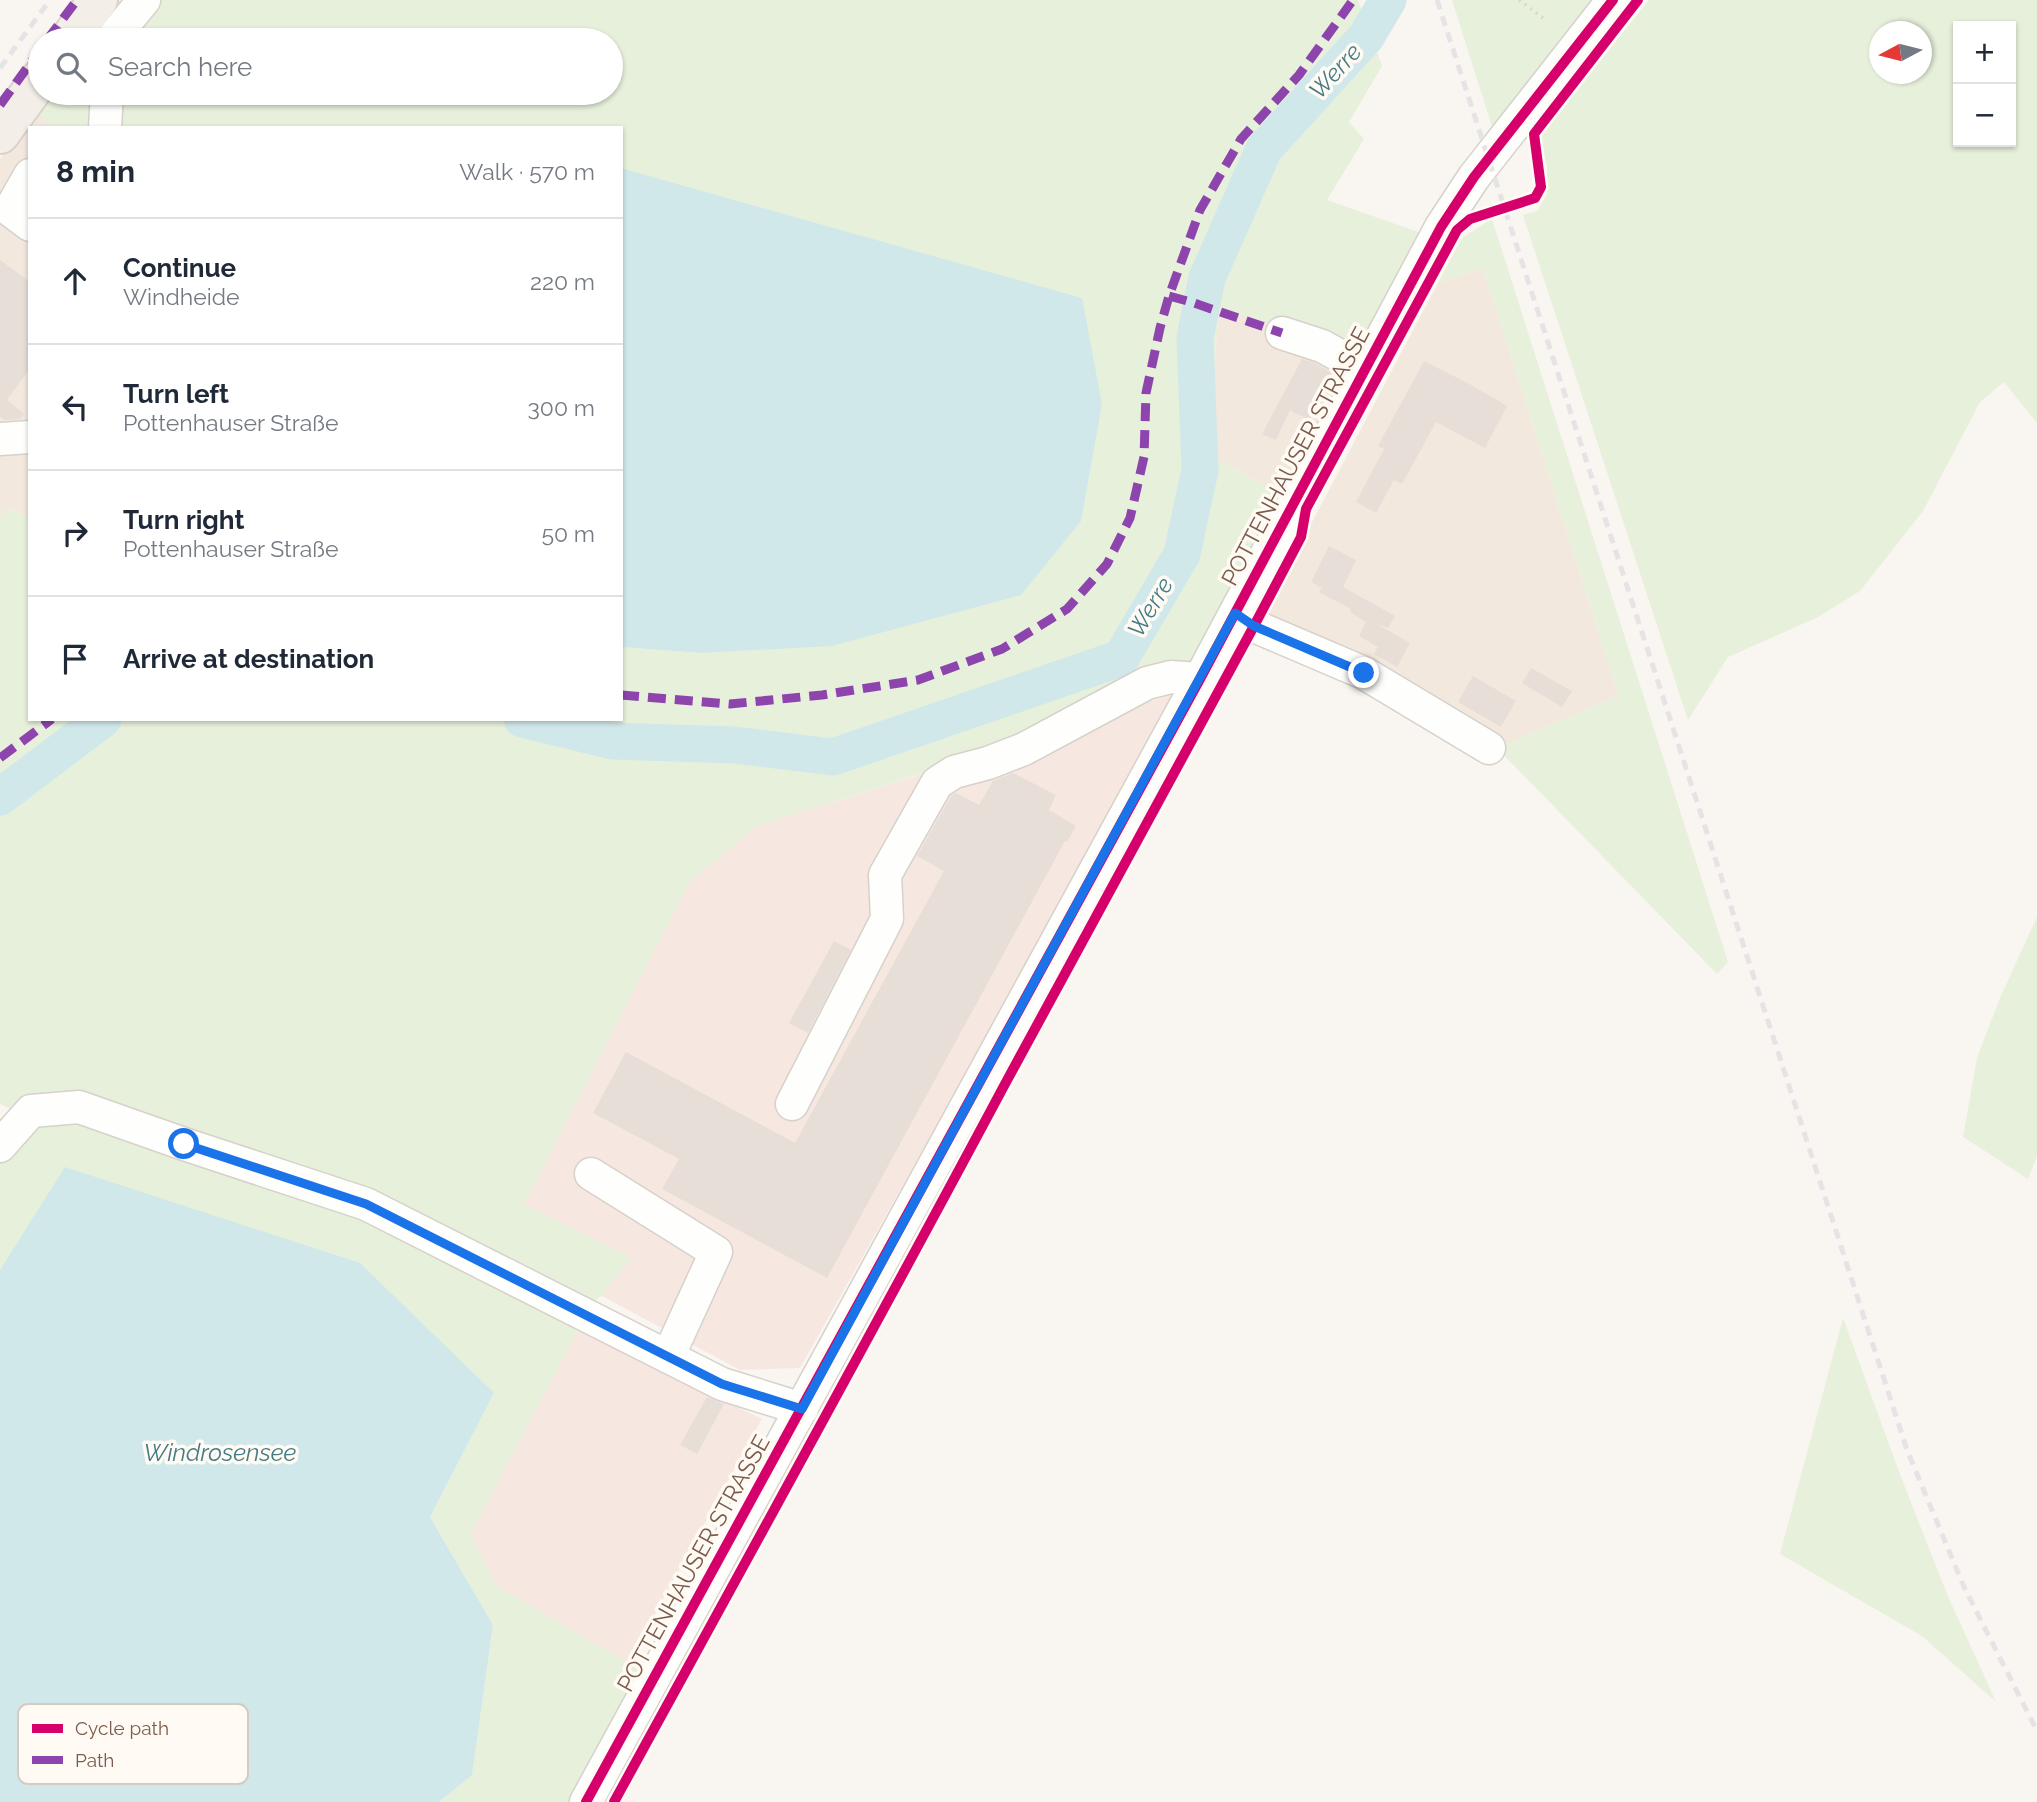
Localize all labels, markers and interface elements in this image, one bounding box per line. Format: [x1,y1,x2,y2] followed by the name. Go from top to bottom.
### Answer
[1869,21,1932,84] north arrow
[1953,21,2016,147] map controls
[1953,21,2016,84] button: +
[28,28,623,105] search box
[1303,37,1367,105] water label: Werre
[52,48,90,86] icon: search
[108,52,252,82] text: Search here
[1953,84,2016,147] button: −
[56,154,135,189] text: 8 min
[459,158,595,185] text: Walk · 570 m
[123,253,236,283] text: Continue
[56,262,94,300] icon: ahead
[530,268,595,295] text: 220 m
[123,283,240,310] text: Windheide
[1215,322,1375,590] street label: POTTENHAUSER STRASSE
[123,379,229,409] text: Turn left
[56,388,94,426] icon: left
[528,394,595,421] text: 300 m
[123,409,339,436] text: Pottenhauser Straße
[123,505,244,535] text: Turn right
[56,514,94,552] icon: right
[541,520,595,547] text: 50 m
[123,535,339,562] text: Pottenhauser Straße
[1121,572,1179,642] water label: Werre
[56,640,94,678] icon: arrive
[123,644,374,674] text: Arrive at destination
[1348,657,1379,688] route end
[168,1128,199,1159] route start
[611,1430,775,1696] street label: POTTENHAUSER STRASSE
[144,1438,297,1467] water label: Windrosensee
[18,1704,248,1784] legend
[75,1717,169,1739] text: Cycle path
[75,1749,114,1771] text: Path

